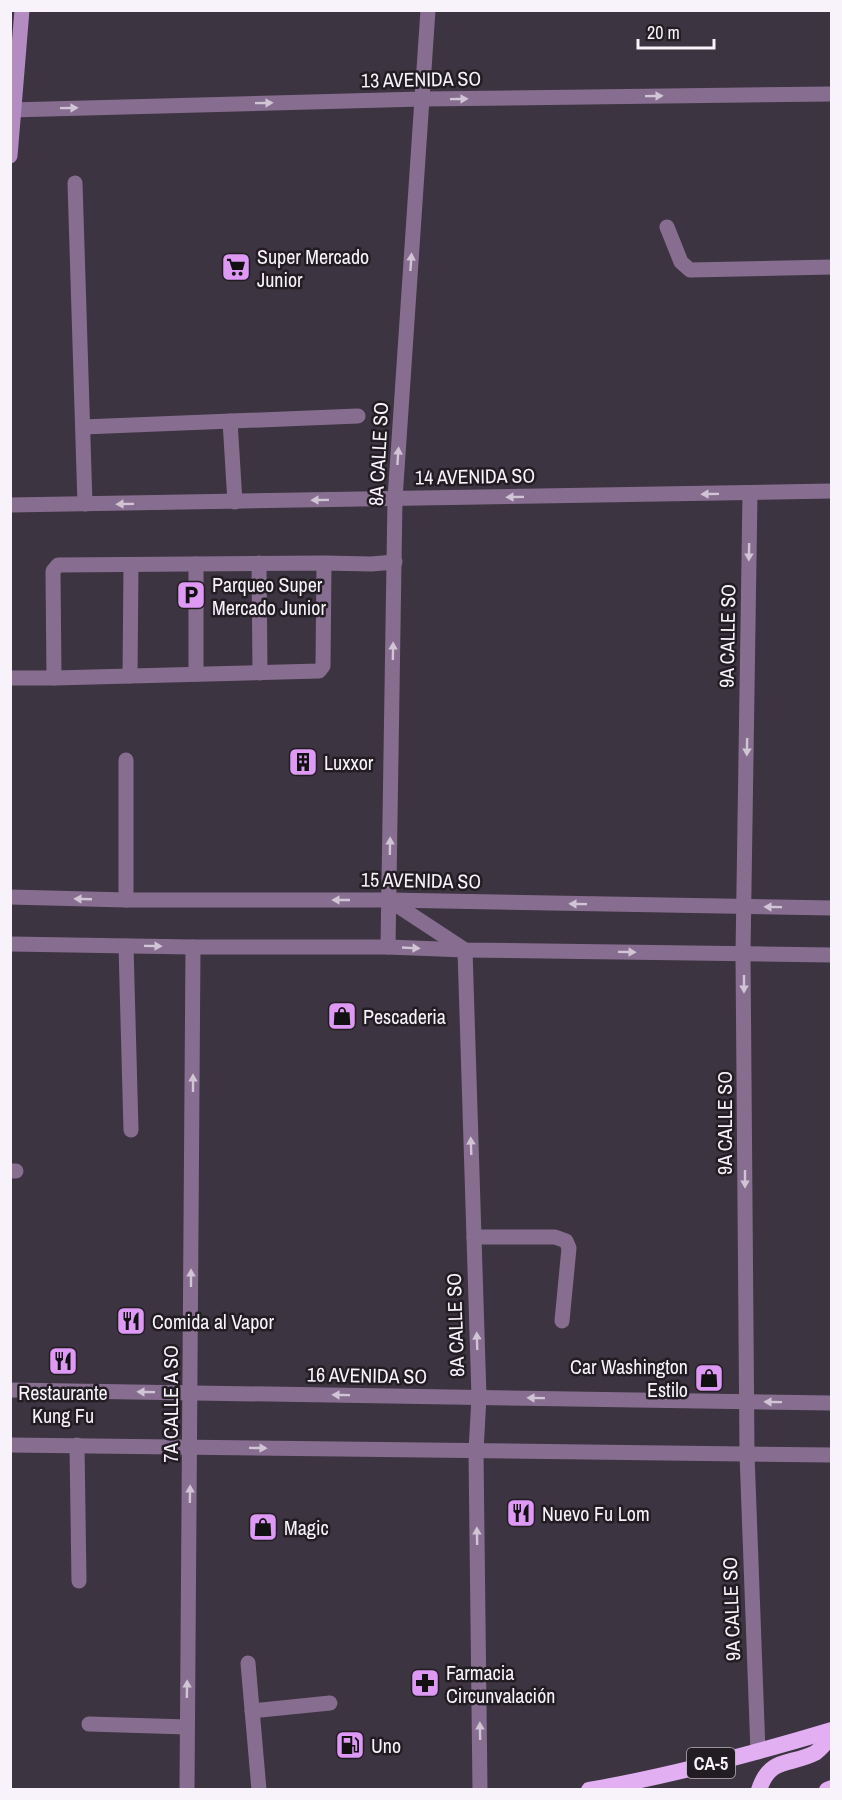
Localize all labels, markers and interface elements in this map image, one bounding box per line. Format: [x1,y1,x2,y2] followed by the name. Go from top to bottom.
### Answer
[638,12,714,50] scale bar
[647,20,680,45] text: 20 m
[361,64,481,94] street label: 13 AVENIDA SO
[644,91,663,101] one-way arrow
[449,94,468,103] one-way arrow
[254,98,273,108] one-way arrow
[59,103,78,113] one-way arrow
[257,243,369,293] place label: Super Mercado Junior
[220,251,252,283] supermarket icon: Super Mercado Junior
[406,252,416,271] one-way arrow
[362,401,394,507] street label: 8A CALLE SO
[393,447,403,466] one-way arrow
[415,461,535,491] street label: 14 AVENIDA SO
[701,489,720,499] one-way arrow
[506,492,525,502] one-way arrow
[311,495,330,505] one-way arrow
[116,499,135,509] one-way arrow
[744,542,754,561] one-way arrow
[212,571,326,621] place label: Parqueo Super Mercado Junior
[175,579,207,611] parking icon: Parqueo Super Mercado Junior
[713,584,741,688] street label: 9A CALLE SO
[388,642,398,661] one-way arrow
[742,737,752,756] one-way arrow
[287,746,319,778] building icon: Luxxor
[324,749,374,776] place label: Luxxor
[385,837,395,856] one-way arrow
[361,865,481,895] street label: 15 AVENIDA SO
[74,894,93,904] one-way arrow
[332,895,351,905] one-way arrow
[569,899,588,909] one-way arrow
[764,903,783,912] one-way arrow
[143,941,162,951] one-way arrow
[401,943,420,952] one-way arrow
[617,947,636,957] one-way arrow
[739,974,749,993] one-way arrow
[326,1000,358,1032] shop icon: Pescaderia
[363,1003,446,1030] place label: Pescaderia
[711,1071,738,1175] street label: 9A CALLE SO
[188,1074,197,1093] one-way arrow
[466,1137,476,1156] one-way arrow
[740,1169,750,1188] one-way arrow
[186,1269,196,1288] one-way arrow
[440,1273,470,1377] street label: 8A CALLE SO
[115,1305,147,1337] restaurant icon: Comida al Vapor
[152,1308,274,1335] place label: Comida al Vapor
[472,1332,482,1351] one-way arrow
[47,1345,79,1377] restaurant icon: Restaurante Kung Fu
[157,1345,184,1463] street label: 7A CALLE A SO
[570,1353,688,1403] place label: Car Washington Estilo
[307,1360,427,1390] street label: 16 AVENIDA SO
[693,1362,725,1394] shop icon: Car Washington Estilo
[18,1379,108,1429] place label: Restaurante Kung Fu
[137,1387,156,1397] one-way arrow
[332,1390,351,1400] one-way arrow
[527,1393,546,1403] one-way arrow
[764,1397,783,1407] one-way arrow
[248,1443,267,1452] one-way arrow
[185,1485,195,1504] one-way arrow
[505,1497,537,1529] restaurant icon: Nuevo Fu Lom
[542,1500,650,1527] place label: Nuevo Fu Lom
[247,1511,279,1543] shop icon: Magic
[284,1514,329,1541] place label: Magic
[472,1527,482,1546] one-way arrow
[716,1557,746,1661] street label: 9A CALLE SO
[446,1659,555,1709] place label: Farmacia Circunvalación
[409,1667,441,1699] pharmacy icon: Farmacia Circunvalación
[183,1680,192,1699] one-way arrow
[475,1722,485,1741] one-way arrow
[334,1729,366,1761] fuel station icon: Uno
[371,1732,401,1759] place label: Uno
[687,1748,735,1778] road number: CA-5

